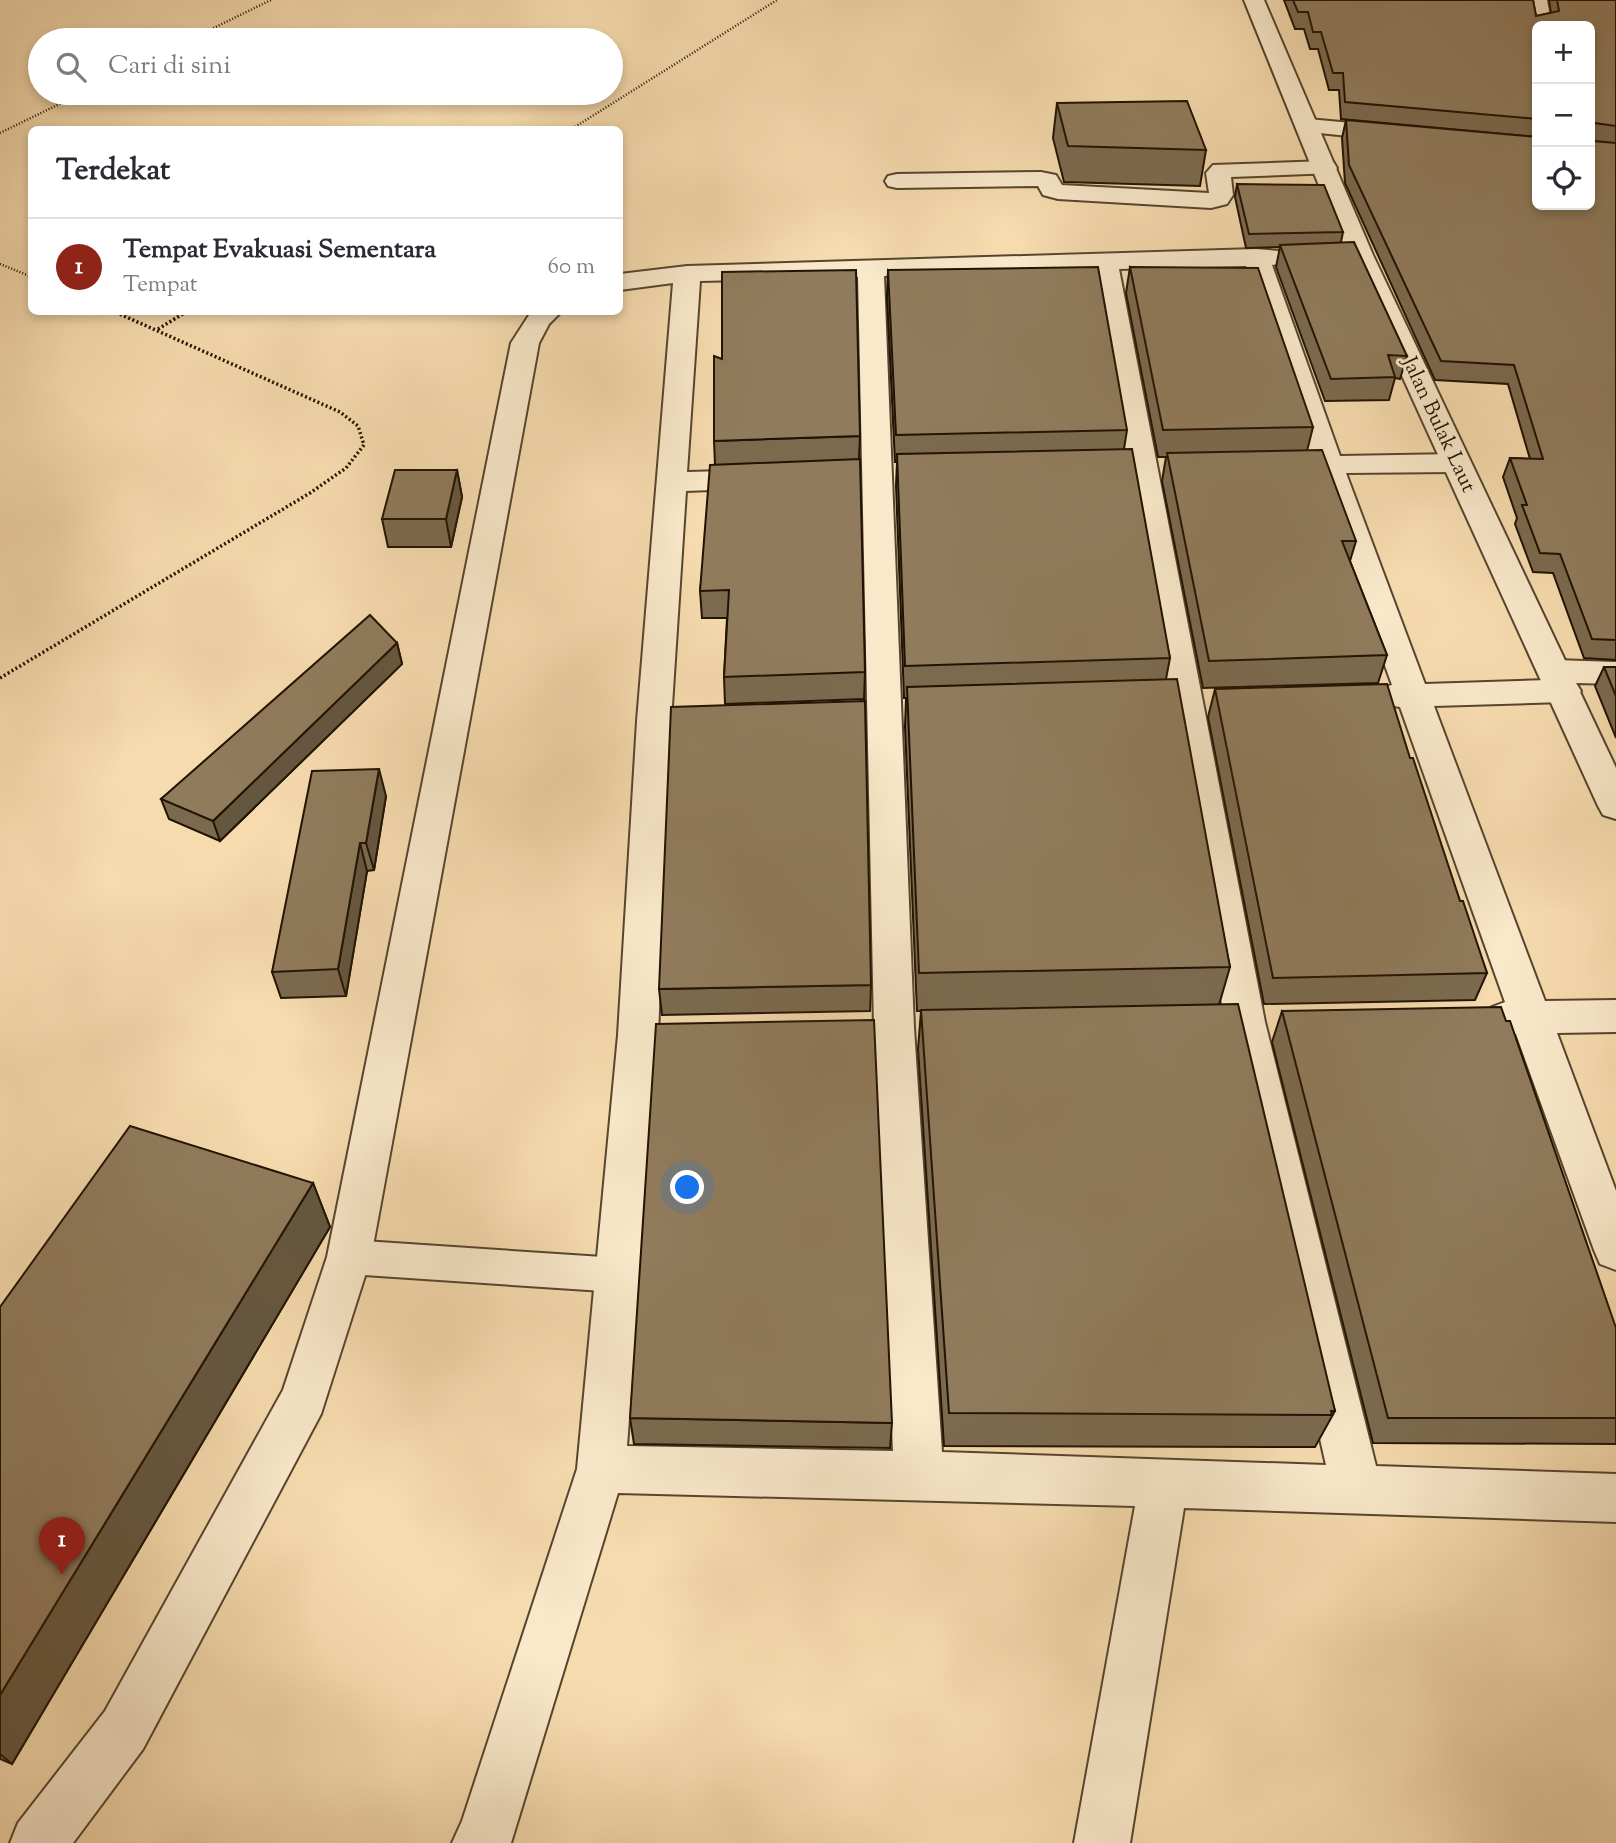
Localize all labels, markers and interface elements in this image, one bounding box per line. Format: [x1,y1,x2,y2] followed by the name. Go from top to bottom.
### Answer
[1532,21,1595,210] map controls
[1532,21,1595,84] button: +
[28,28,623,105] search box
[52,48,90,86] icon: search
[108,48,231,85] text: Cari di sini
[1532,84,1595,147] button: −
[1532,147,1595,210] button: locate
[56,150,170,193] text: Terdekat
[123,232,436,269] text: Tempat Evakuasi Sementara
[75,251,83,284] text: 1
[547,251,595,284] text: 60 m
[123,269,198,302] text: Tempat
[1393,351,1483,498] street label: Jalan Bulak Laut
[670,1170,704,1204] your location
[39,1517,85,1575] pin: 1

